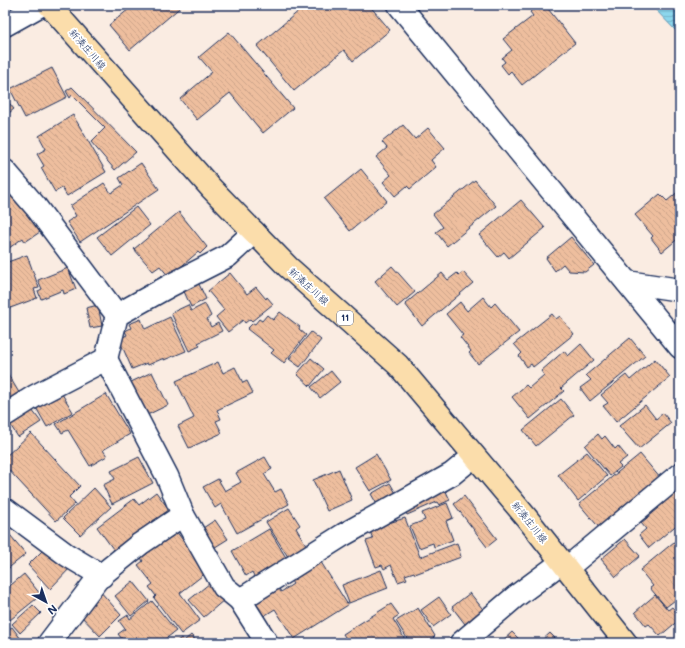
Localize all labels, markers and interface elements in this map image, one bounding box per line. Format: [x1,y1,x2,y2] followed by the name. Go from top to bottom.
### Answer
[66,26,110,72] street label: 新湊庄川線
[286,264,332,308] street label: 新湊庄川線
[337,311,353,325] road number: 11
[509,498,551,546] street label: 新湊庄川線
[26,582,66,622] north arrow
[45,602,61,618] text: N

